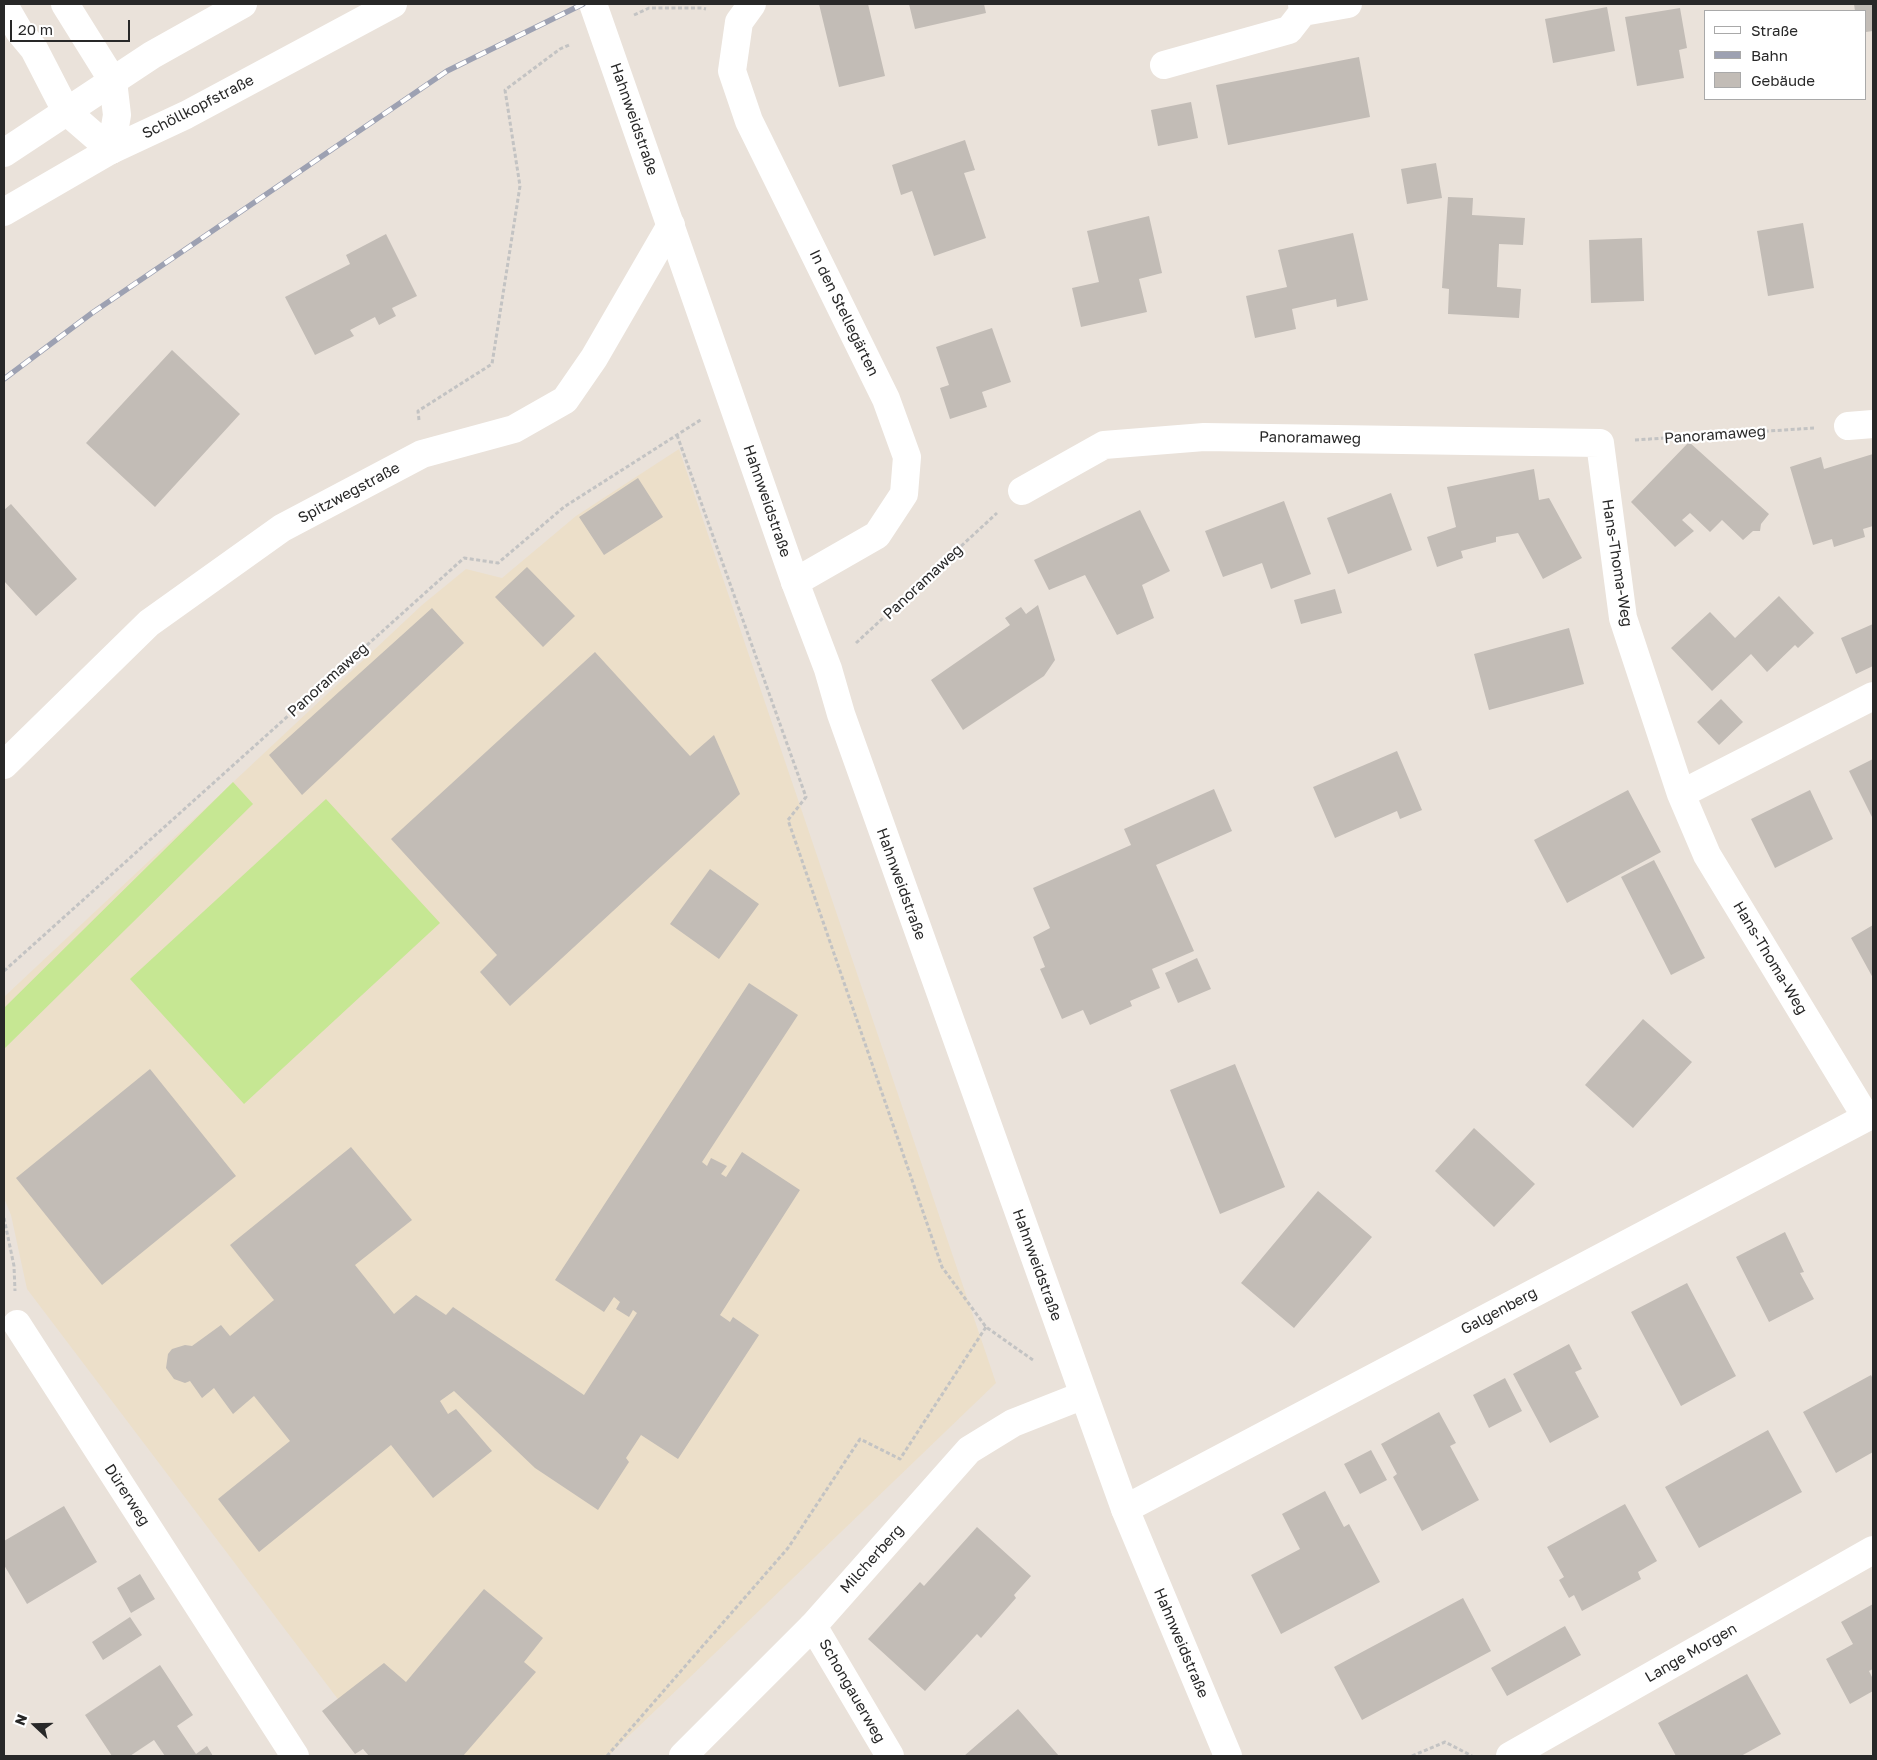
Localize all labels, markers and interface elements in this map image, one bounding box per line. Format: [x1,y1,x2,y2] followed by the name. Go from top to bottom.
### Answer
[12,10,132,42] scale bar
[1704,10,1867,100] legend
[18,20,53,38] text: 20 m
[1751,21,1798,39] text: Straße
[1751,46,1788,64] text: Bahn
[606,60,662,178] street label: Hahnweidstraße
[139,71,257,143] street label: Schöllkopfstraße
[1751,71,1815,89] text: Gebäude
[806,247,882,379] street label: In den Stellegärten
[1663,422,1767,448] street label: Panoramaweg
[1259,428,1361,448] street label: Panoramaweg
[739,442,795,560] street label: Hahnweidstraße
[295,459,403,527] street label: Spitzwegstraße
[1598,498,1636,628] street label: Hans-Thoma-Weg
[880,541,966,623] street label: Panoramaweg
[284,639,372,721] street label: Panoramaweg
[872,826,930,942] street label: Hahnweidstraße
[1729,898,1811,1018] street label: Hans-Thoma-Weg
[1008,1207,1066,1323] street label: Hahnweidstraße
[1458,1283,1540,1339] street label: Galgenberg
[100,1461,154,1529] street label: Dürerweg
[836,1521,908,1597] street label: Milcherberg
[1150,1585,1212,1701] street label: Hahnweidstraße
[1642,1619,1740,1687] street label: Lange Morgen
[815,1636,889,1746] street label: Schongauerweg
[10,1700,60,1750] north arrow
[11,1711,30,1727] text: N

